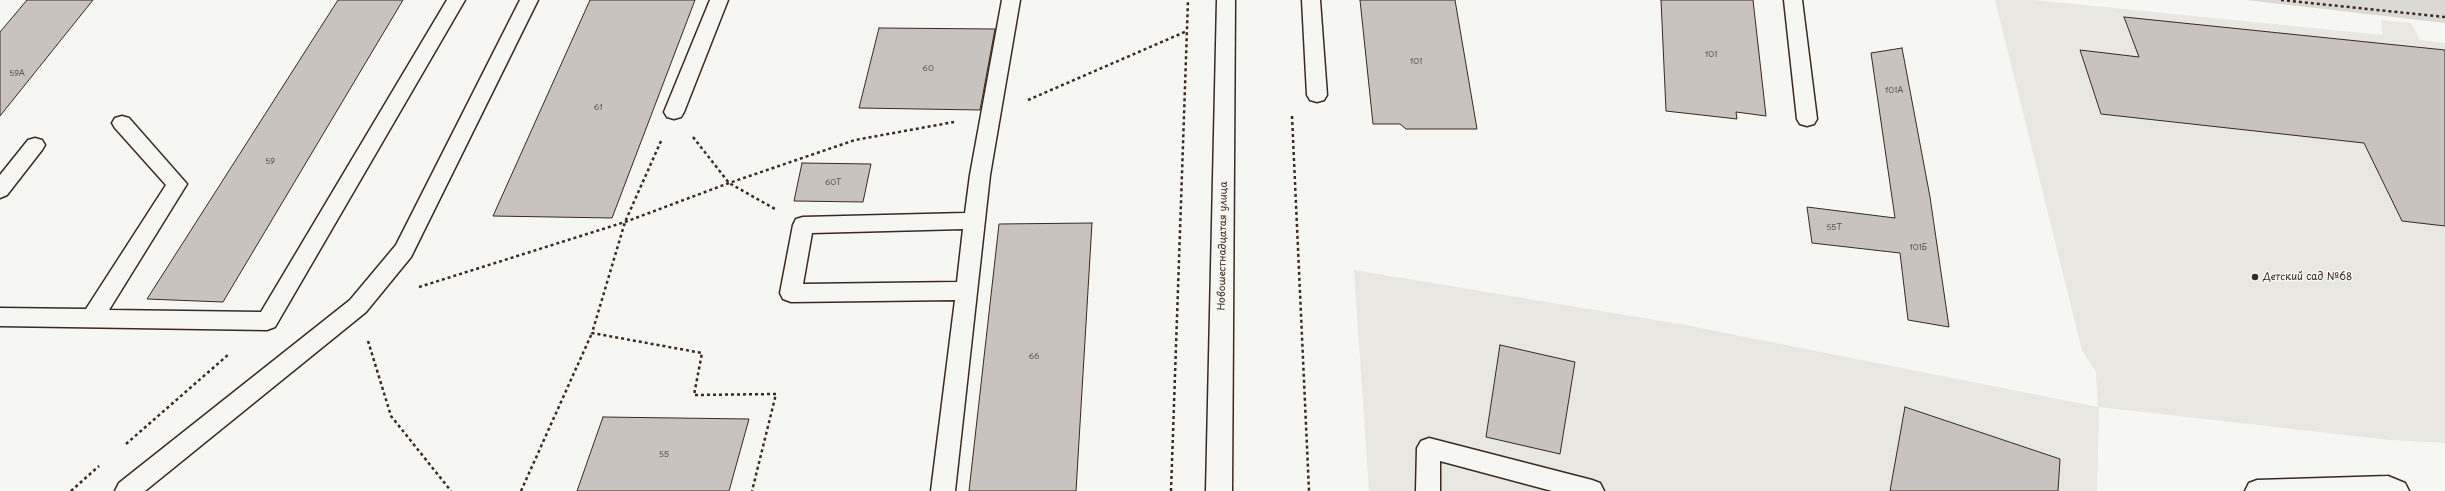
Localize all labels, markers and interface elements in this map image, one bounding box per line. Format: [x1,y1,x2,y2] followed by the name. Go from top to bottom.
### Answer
[1705,50,1717,60] house number: 101
[1410,57,1422,67] house number: 101
[922,64,934,74] house number: 60
[9,69,25,79] house number: 59А
[1885,86,1903,96] house number: 101А
[594,103,602,113] house number: 61
[265,157,275,167] house number: 59
[825,178,841,188] house number: 60Т
[1216,181,1230,311] street label: Новошестнадцатая улица
[1826,223,1842,233] house number: 55Т
[1909,243,1927,253] house number: 101Б
[2263,271,2352,283] place label: Детский сад №68
[2250,272,2260,282] marker: Детский сад №68
[1028,352,1040,362] house number: 66
[659,450,669,460] house number: 55

